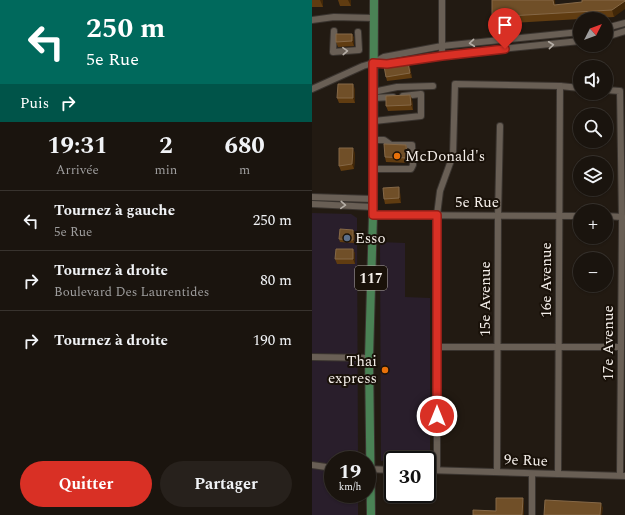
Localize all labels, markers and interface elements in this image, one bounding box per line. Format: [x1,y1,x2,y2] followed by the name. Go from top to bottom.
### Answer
[86,7,165,50] text: 250 m
[488,8,522,49] pin
[573,12,613,52] north arrow
[573,12,613,292] map controls
[494,14,516,36] icon: arrive
[20,16,72,68] icon: left
[469,39,475,48] one-way arrow
[548,40,554,49] one-way arrow
[86,46,139,73] text: 5e Rue
[342,47,348,55] one-way arrow
[573,60,613,100] button: sound
[20,92,49,115] text: Puis
[57,92,79,114] icon: right
[573,108,613,148] button: search
[47,128,107,164] text: 19:31
[159,128,173,164] text: 2
[224,128,265,164] text: 680
[405,145,485,168] place label: McDonald's
[392,151,402,161] marker: McDonald's
[573,156,613,196] button: layers
[56,160,99,180] text: Arrivée
[155,160,177,180] text: min
[239,160,250,180] text: m
[455,191,499,214] street label: 5e Rue
[54,199,175,222] text: Tournez à gauche
[340,201,346,210] one-way arrow
[573,204,613,244] button: +
[253,209,292,232] text: 250 m
[20,210,42,232] icon: left
[54,222,92,242] text: 5e Rue
[355,227,386,250] place label: Esso
[342,233,352,243] marker: Esso
[535,242,558,318] street label: 16e Avenue
[573,252,613,292] button: −
[54,259,168,282] text: Tournez à droite
[474,261,497,337] street label: 15e Avenue
[355,266,387,290] road number: 117
[260,269,292,292] text: 80 m
[20,270,42,292] icon: right
[54,282,209,302] text: Boulevard Des Laurentides
[597,305,620,381] street label: 17e Avenue
[54,329,168,352] text: Tournez à droite
[253,329,292,352] text: 190 m
[20,330,42,352] icon: right
[328,350,377,390] place label: Thai express
[380,365,390,375] marker: Thai express
[416,395,458,437] position arrow
[504,448,548,473] street label: 9e Rue
[384,451,436,503] speed limit sign: 30
[339,457,361,487] text: 19
[20,461,152,507] button: Quitter
[160,461,292,507] button: Partager
[339,479,361,495] text: km/h

